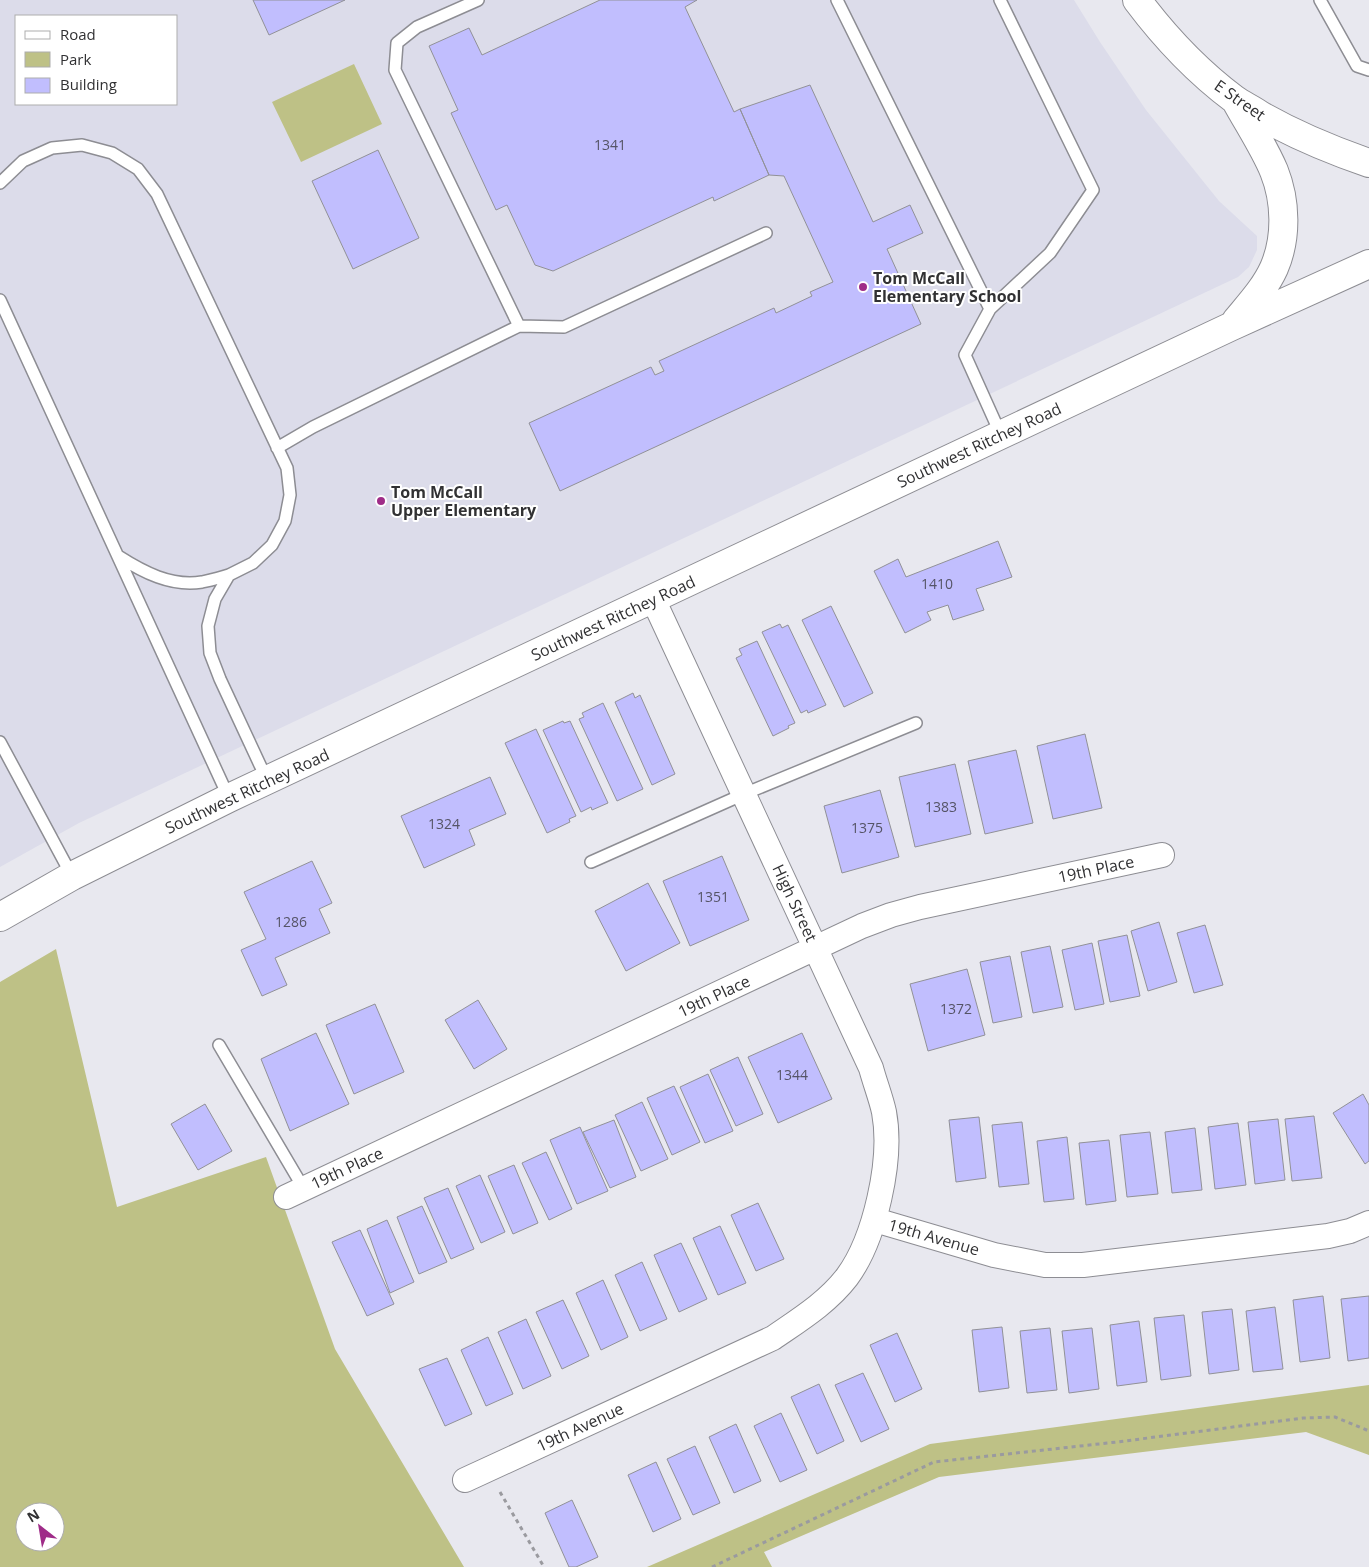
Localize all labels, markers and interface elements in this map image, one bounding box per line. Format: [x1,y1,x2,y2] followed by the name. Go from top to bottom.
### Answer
[15,15,178,105] legend
[60,24,96,44] text: Road
[60,49,91,69] text: Park
[60,74,117,94] text: Building
[1210,74,1270,126] street label: E Street
[594,135,626,154] house number: 1341
[873,267,1021,307] place label: Tom McCall Elementary School
[857,281,869,293] marker: Tom McCall Elementary School
[893,397,1065,493] street label: Southwest Ritchey Road
[391,481,537,521] place label: Tom McCall Upper Elementary
[375,495,387,507] marker: Tom McCall Upper Elementary
[527,570,699,666] street label: Southwest Ritchey Road
[921,574,953,593] house number: 1410
[161,743,333,839] street label: Southwest Ritchey Road
[925,797,957,816] house number: 1383
[428,814,460,833] house number: 1324
[851,818,883,837] house number: 1375
[1056,850,1136,888] street label: 19th Place
[767,861,823,946] street label: High Street
[697,887,729,906] house number: 1351
[275,912,307,931] house number: 1286
[674,970,754,1022] street label: 19th Place
[940,999,972,1018] house number: 1372
[776,1065,808,1084] house number: 1344
[307,1142,387,1194] street label: 19th Place
[886,1214,982,1260] street label: 19th Avenue
[533,1397,627,1457] street label: 19th Avenue
[15,1502,65,1552] north arrow
[23,1504,43,1527] text: N

